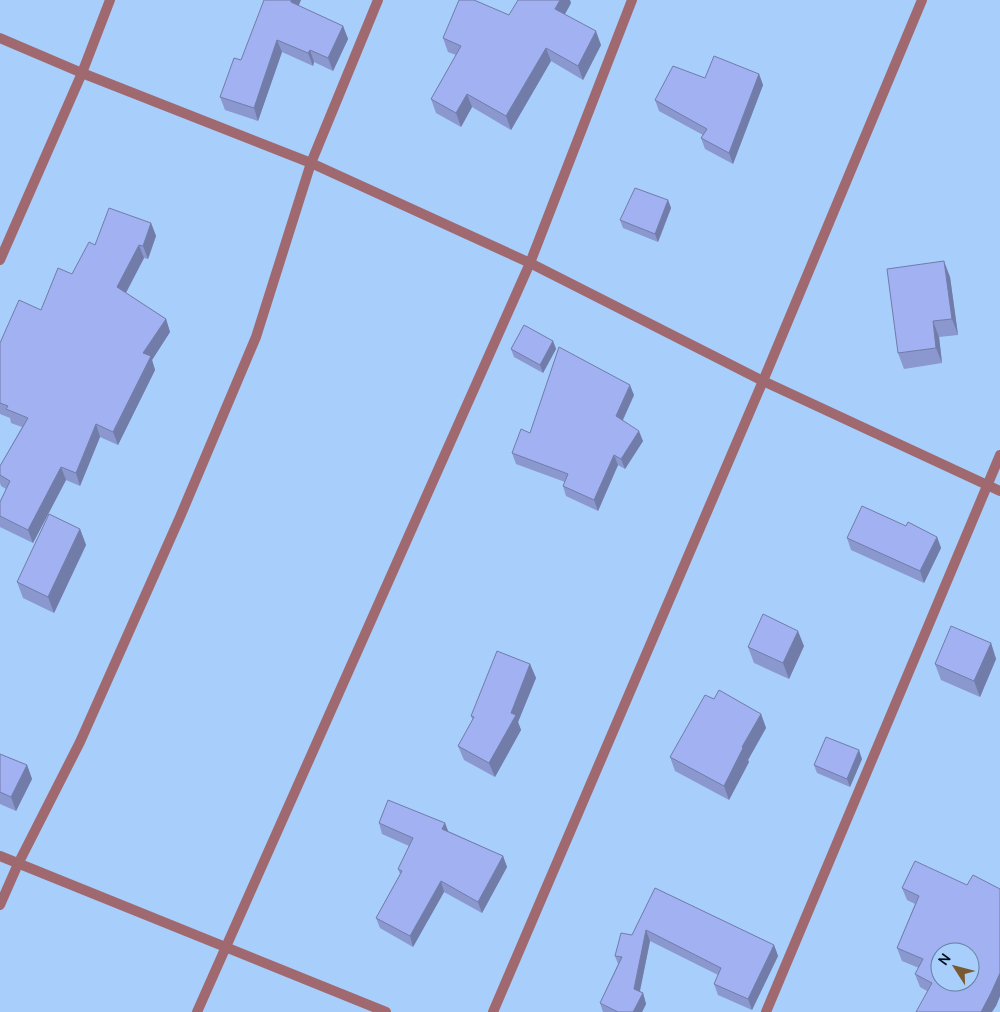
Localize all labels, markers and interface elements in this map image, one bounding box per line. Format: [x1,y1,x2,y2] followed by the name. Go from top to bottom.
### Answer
[930,942,980,992] north arrow
[933,949,955,969] text: N

